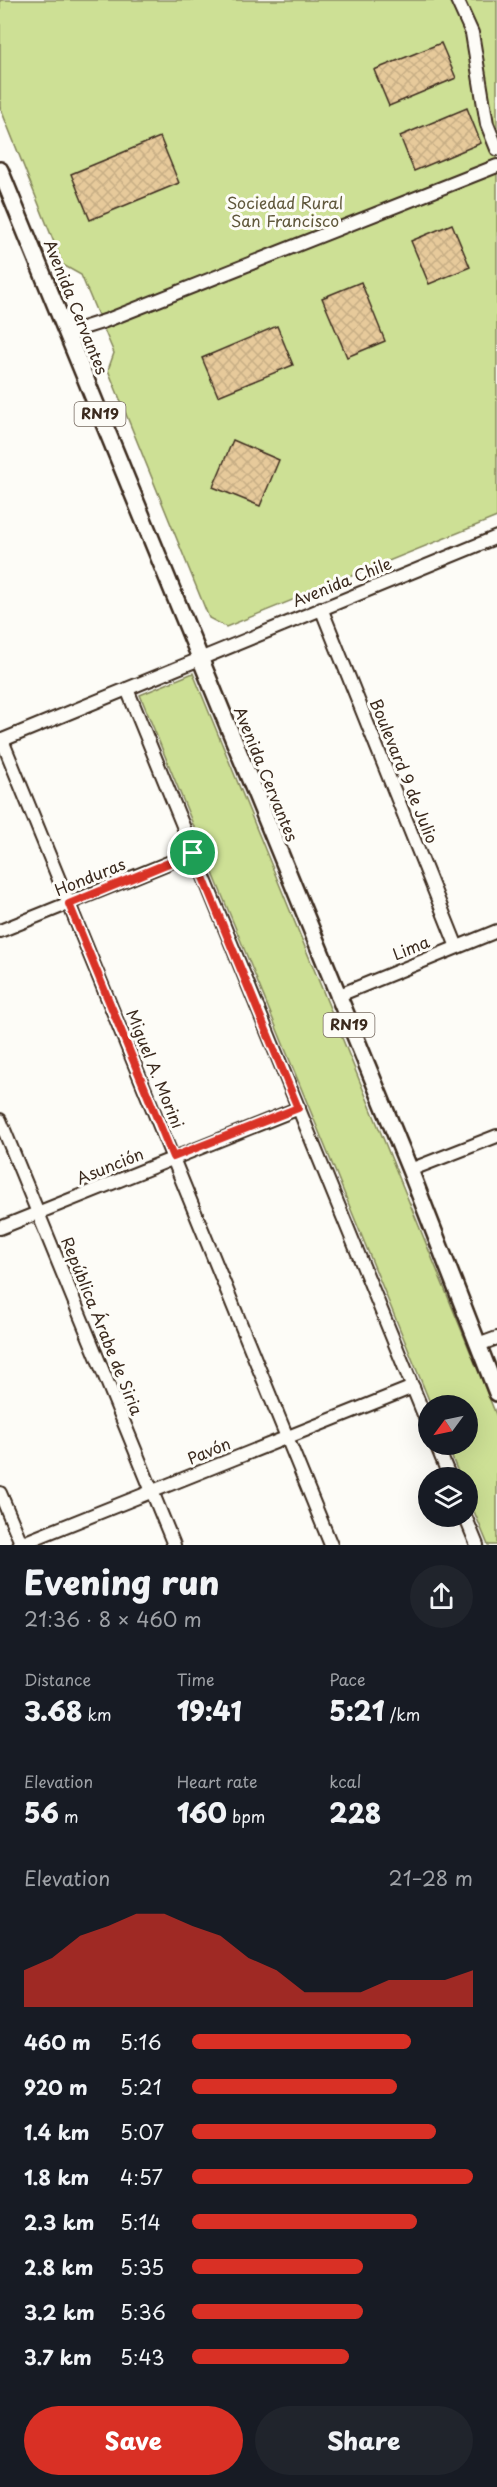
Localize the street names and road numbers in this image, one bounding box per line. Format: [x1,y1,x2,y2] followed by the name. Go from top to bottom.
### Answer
[39,236,115,378] street label: Avenida Cervantes
[74,402,126,426] road number: RN19
[288,550,395,612] street label: Avenida Chile
[365,695,445,847] street label: Boulevard 9 de Julio
[229,703,305,845] street label: Avenida Cervantes
[51,851,129,901] street label: Honduras
[389,929,433,965] street label: Lima
[121,1005,191,1132] street label: Miguel A. Morini
[324,1013,374,1037] road number: RN19
[72,1141,147,1189] street label: Asunción
[56,1233,150,1418] street label: República Árabe de Siria
[183,1431,234,1470] street label: Pavón

